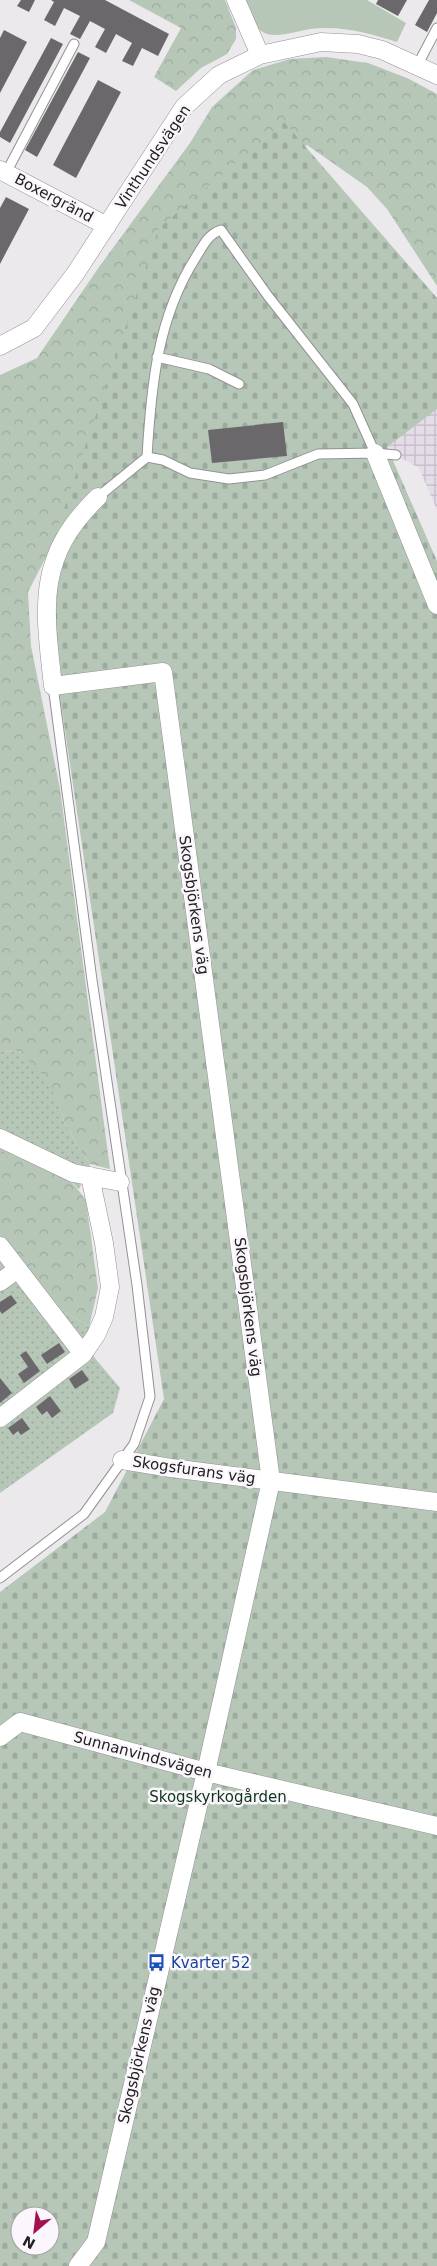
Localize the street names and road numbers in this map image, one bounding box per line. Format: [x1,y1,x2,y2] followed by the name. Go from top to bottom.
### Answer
[112,102,194,212] street label: Vinthundsvägen
[12,170,96,226] street label: Boxergränd
[175,834,213,976] street label: Skogsbjörkens väg
[231,1236,265,1378] street label: Skogsbjörkens väg
[131,1452,257,1488] street label: Skogsfurans väg
[72,1728,214,1782] street label: Sunnanvindsvägen
[114,1985,164,2125] street label: Skogsbjörkens väg

